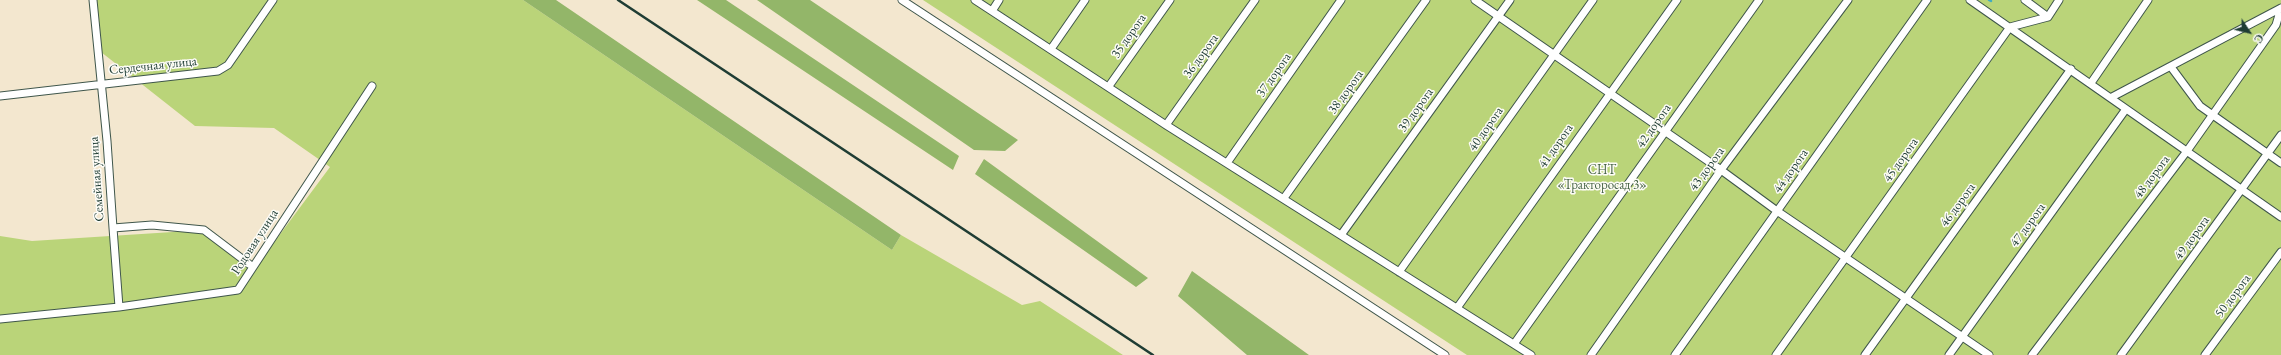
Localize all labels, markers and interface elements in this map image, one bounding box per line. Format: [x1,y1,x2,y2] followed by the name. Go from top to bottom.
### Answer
[1108,11,1150,61] street label: 35 дорога
[2229,12,2269,52] north arrow
[1180,31,1222,81] street label: 36 дорога
[2251,32,2267,46] text: С
[1253,50,1295,100] street label: 37 дорога
[108,54,198,78] street label: Сердечная улица
[1325,67,1367,117] street label: 38 дорога
[1395,85,1437,135] street label: 39 дорога
[1633,101,1675,151] street label: 42 дорога
[1465,104,1507,154] street label: 40 дорога
[1535,121,1577,171] street label: 41 дорога
[1880,135,1922,185] street label: 45 дорога
[86,136,108,222] street label: Семейная улица
[1686,144,1728,194] street label: 43 дорога
[1770,146,1812,196] street label: 44 дорога
[2131,152,2173,202] street label: 48 дорога
[1557,162,1647,193] park label: СНТ «Тракторосад 3»
[1937,180,1979,230] street label: 46 дорога
[2007,200,2049,250] street label: 47 дорога
[228,207,282,277] street label: Родовая улица
[2171,213,2213,263] street label: 49 дорога
[2212,271,2254,321] street label: 50 дорога

